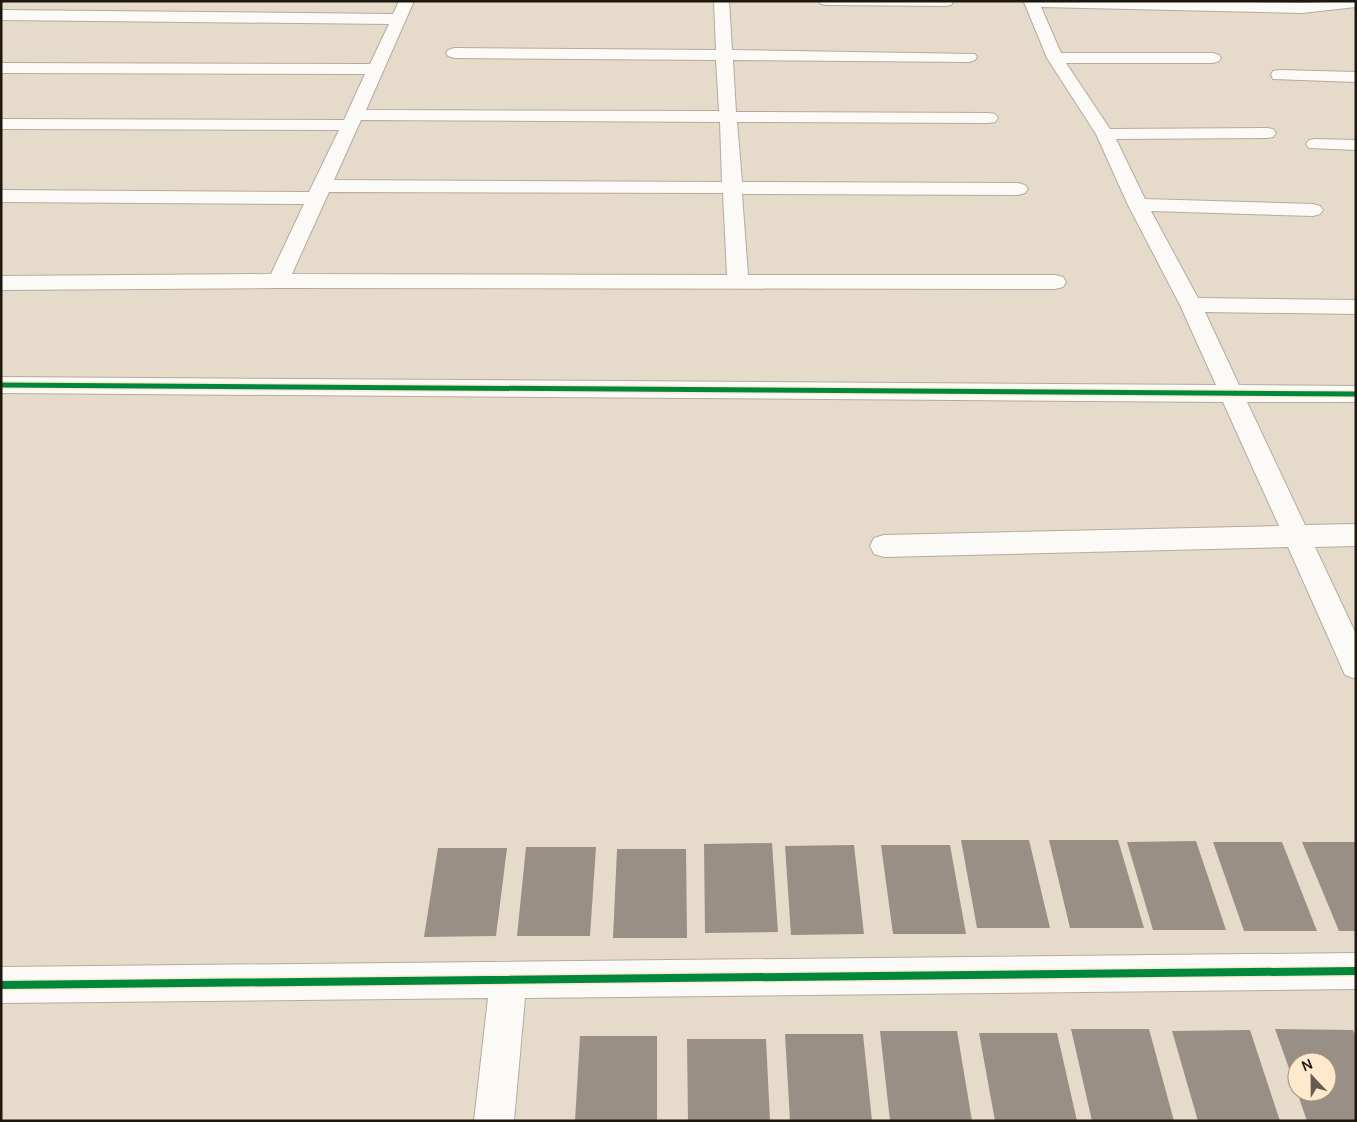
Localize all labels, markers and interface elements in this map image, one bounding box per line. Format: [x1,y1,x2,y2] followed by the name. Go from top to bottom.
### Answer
[1287,1052,1337,1102] north arrow
[1299,1054,1315,1075] text: N

